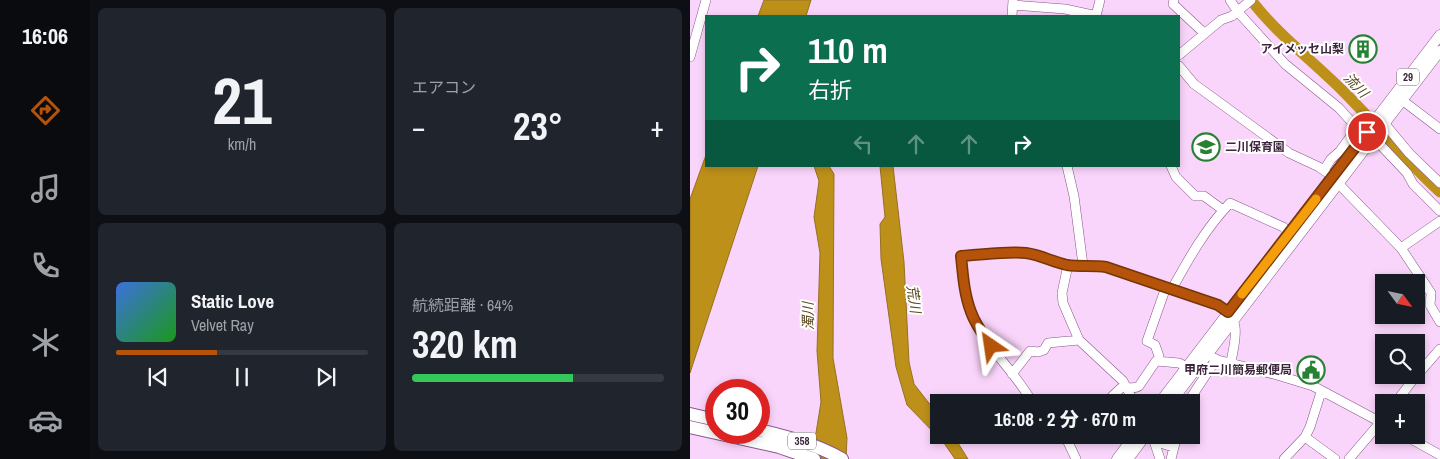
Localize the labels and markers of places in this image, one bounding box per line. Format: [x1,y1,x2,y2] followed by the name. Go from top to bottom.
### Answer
[1348,34,1378,64] building icon: アイメッセ山梨
[1261,41,1344,57] place label: アイメッセ山梨
[1346,111,1388,153] pin
[1191,132,1221,162] school or university icon: 二川保育園
[1225,139,1285,155] place label: 二川保育園
[1296,355,1326,385] public building icon: 甲府二川簡易郵便局
[1184,362,1292,378] place label: 甲府二川簡易郵便局

